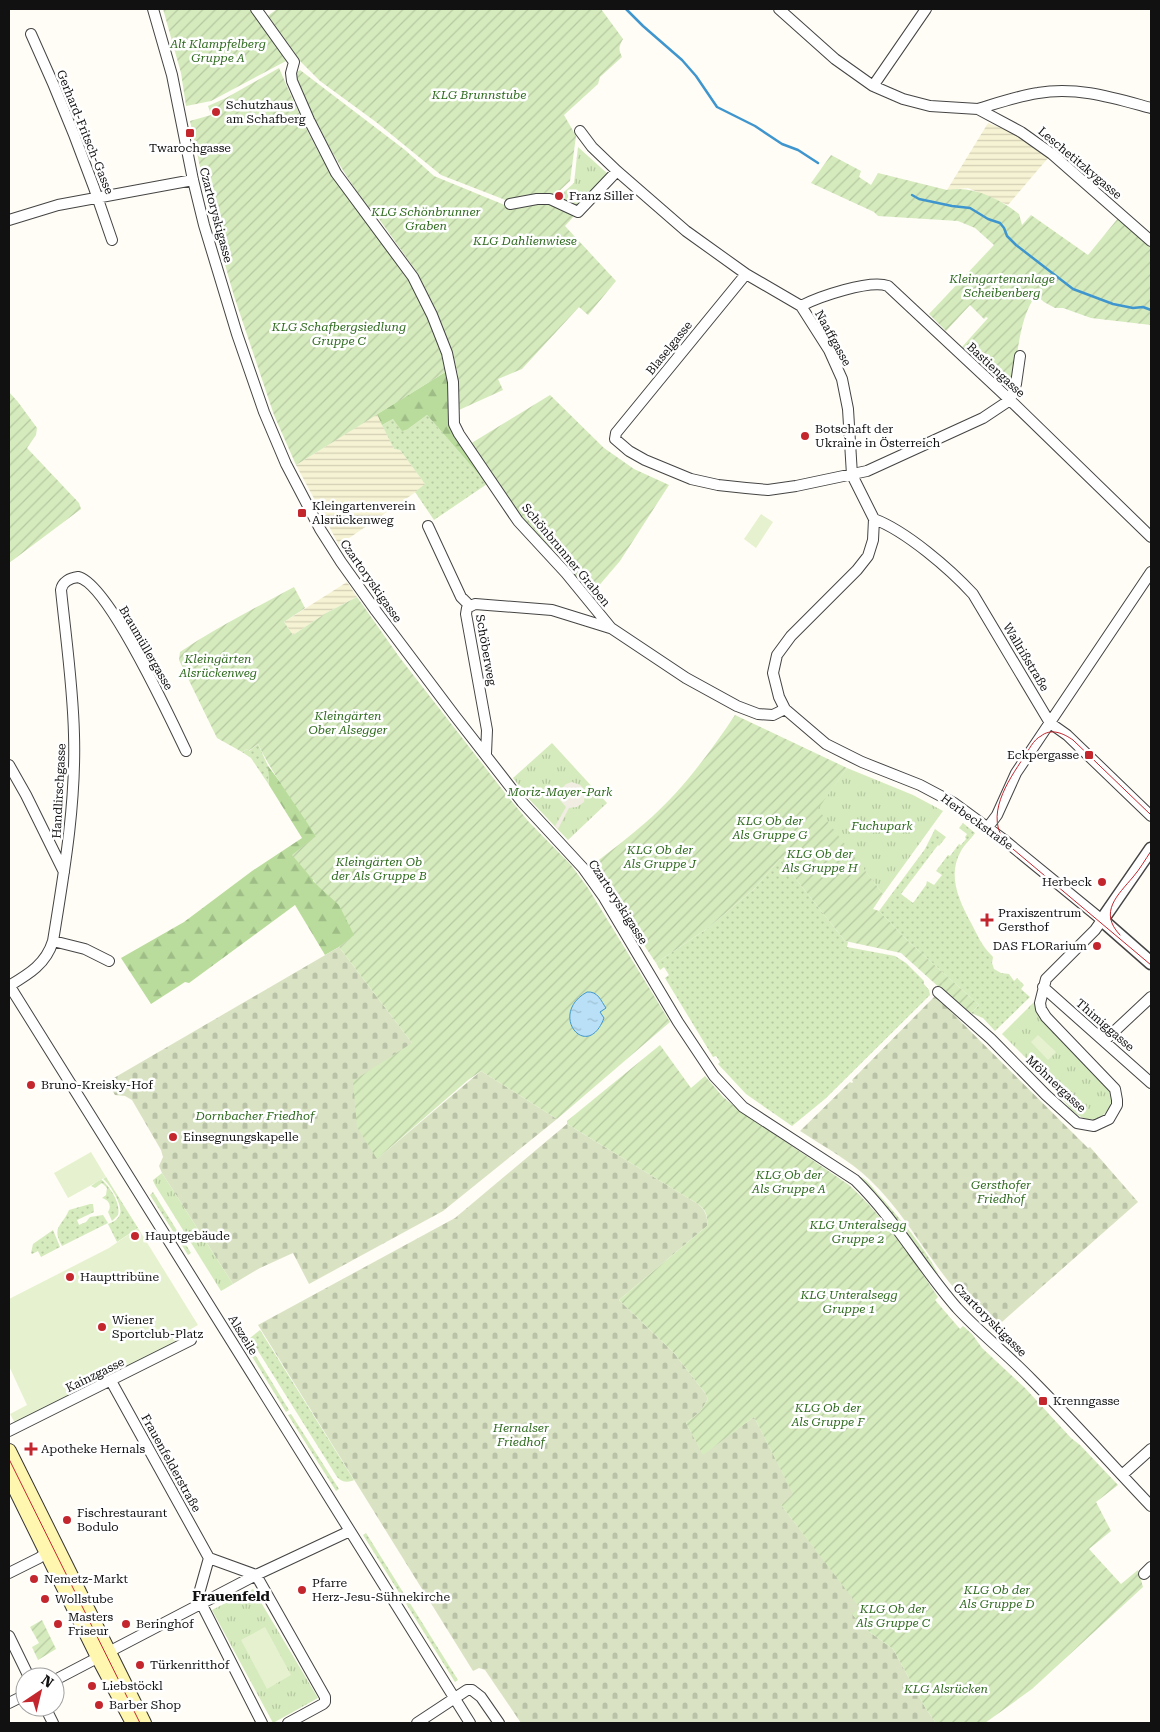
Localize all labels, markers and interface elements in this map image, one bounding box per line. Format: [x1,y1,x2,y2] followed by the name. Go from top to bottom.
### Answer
[169,37,266,65] park label: Alt Klampfelberg Gruppe A
[54,68,117,197] street label: Gerhard-Fritsch-Gasse
[431,88,526,102] park label: KLG Brunnstube
[226,98,306,126] place label: Schutzhaus am Schafberg
[210,106,222,118] marker: Schutzhaus am Schafberg
[1035,124,1125,202] street label: Leschetitzkygasse
[184,127,196,139] marker: Twarochgasse
[149,141,231,155] place label: Twarochgasse
[197,166,236,264] street label: Czartoryskigasse
[569,189,634,203] place label: Franz Siller
[553,190,565,202] marker: Franz Siller
[370,205,481,233] park label: KLG Schönbrunner Graben
[472,234,577,248] park label: KLG Dahlienwiese
[948,272,1055,300] park label: Kleingartenanlage Scheibenberg
[812,308,854,369] street label: Naaffgasse
[643,318,695,378] street label: Blaselgasse
[271,320,406,348] park label: KLG Schafbergsiedlung Gruppe C
[964,340,1028,401] street label: Bastiengasse
[815,422,940,450] place label: Botschaft der Ukraine in Österreich
[799,430,811,442] marker: Botschaft der Ukraine in Österreich
[312,499,416,527] place label: Kleingartenverein Alsrückenweg
[519,501,613,609] street label: Schönbrunner Graben
[296,507,308,519] marker: Kleingartenverein Alsrückenweg
[337,537,405,625] street label: Czartoryskigasse
[116,603,176,693] street label: Braumüllergasse
[473,613,499,687] street label: Schöberweg
[1000,620,1052,694] street label: Wallrißstraße
[178,652,257,680] park label: Kleingärten Alsrückenweg
[308,709,388,737] park label: Kleingärten Ober Alsegger
[50,743,69,839] street label: Handlirschgasse
[1007,748,1079,762] place label: Eckpergasse
[1083,749,1095,761] marker: Eckpergasse
[506,785,613,799] park label: Moriz-Mayer-Park
[938,791,1016,853] street label: Herbeckstraße
[732,814,808,842] park label: KLG Ob der Als Gruppe G
[850,819,913,833] park label: Fuchupark
[623,843,697,871] park label: KLG Ob der Als Gruppe J
[781,847,859,875] park label: KLG Ob der Als Gruppe H
[331,855,427,883] park label: Kleingärten Ob der Als Gruppe B
[585,857,651,947] street label: Czartoryskigasse
[1042,875,1092,889] place label: Herbeck
[1096,876,1108,888] marker: Herbeck
[998,906,1081,934] place label: Praxiszentrum Gersthof
[980,913,994,927] marker: Praxiszentrum Gersthof
[993,939,1087,953] place label: DAS FLORarium
[1091,940,1103,952] marker: DAS FLORarium
[1073,996,1137,1054] street label: Thimiggasse
[1023,1053,1089,1115] street label: Möhnergasse
[41,1078,153,1092] place label: Bruno-Kreisky-Hof
[25,1079,37,1091] marker: Bruno-Kreisky-Hof
[195,1109,316,1123] park label: Dornbacher Friedhof
[183,1130,299,1144] place label: Einsegnungskapelle
[167,1131,179,1143] marker: Einsegnungskapelle
[751,1168,826,1196] park label: KLG Ob der Als Gruppe A
[971,1178,1031,1206] park label: Gersthofer Friedhof
[808,1218,907,1246] park label: KLG Unteralsegg Gruppe 2
[145,1229,230,1243] place label: Hauptgebäude
[129,1230,141,1242] marker: Hauptgebäude
[80,1270,159,1284] place label: Haupttribüne
[64,1271,76,1283] marker: Haupttribüne
[950,1280,1030,1360] street label: Czartoryskigasse
[799,1288,898,1316] park label: KLG Unteralsegg Gruppe 1
[112,1313,203,1341] place label: Wiener Sportclub-Platz
[225,1313,261,1358] street label: Alszeile
[96,1321,108,1333] marker: Wiener Sportclub-Platz
[63,1355,127,1395] street label: Kainzgasse
[1053,1394,1120,1408] place label: Krenngasse
[1037,1395,1049,1407] marker: Krenngasse
[790,1401,865,1429] park label: KLG Ob der Als Gruppe F
[138,1412,204,1515] street label: Frauenfelderstraße
[492,1421,549,1449] park label: Hernalser Friedhof
[41,1442,145,1456] place label: Apotheke Hernals
[25,1443,37,1455] marker: Apotheke Hernals
[77,1506,168,1534] place label: Fischrestaurant Bodulo
[61,1514,73,1526] marker: Fischrestaurant Bodulo
[44,1572,128,1586] place label: Nemetz-Markt
[28,1573,40,1585] marker: Nemetz-Markt
[312,1576,450,1604] place label: Pfarre Herz-Jesu-Sühnekirche
[959,1583,1034,1611] park label: KLG Ob der Als Gruppe D
[296,1584,308,1596] marker: Pfarre Herz-Jesu-Sühnekirche
[192,1588,270,1604] district label: Frauenfeld
[55,1592,114,1606] place label: Wollstube
[39,1593,51,1605] marker: Wollstube
[855,1602,931,1630] park label: KLG Ob der Als Gruppe C
[68,1610,113,1638] place label: Masters Friseur
[136,1617,194,1631] place label: Beringhof
[52,1618,64,1630] marker: Masters Friseur
[120,1618,132,1630] marker: Beringhof
[150,1658,230,1672] place label: Türkenritthof
[134,1659,146,1671] marker: Türkenritthof
[15,1667,65,1717] north arrow
[38,1672,57,1691] text: N
[102,1679,163,1693] place label: Liebstöckl
[86,1680,98,1692] marker: Liebstöckl
[903,1682,988,1696] park label: KLG Alsrücken
[109,1698,181,1712] place label: Barber Shop
[93,1699,105,1711] marker: Barber Shop

